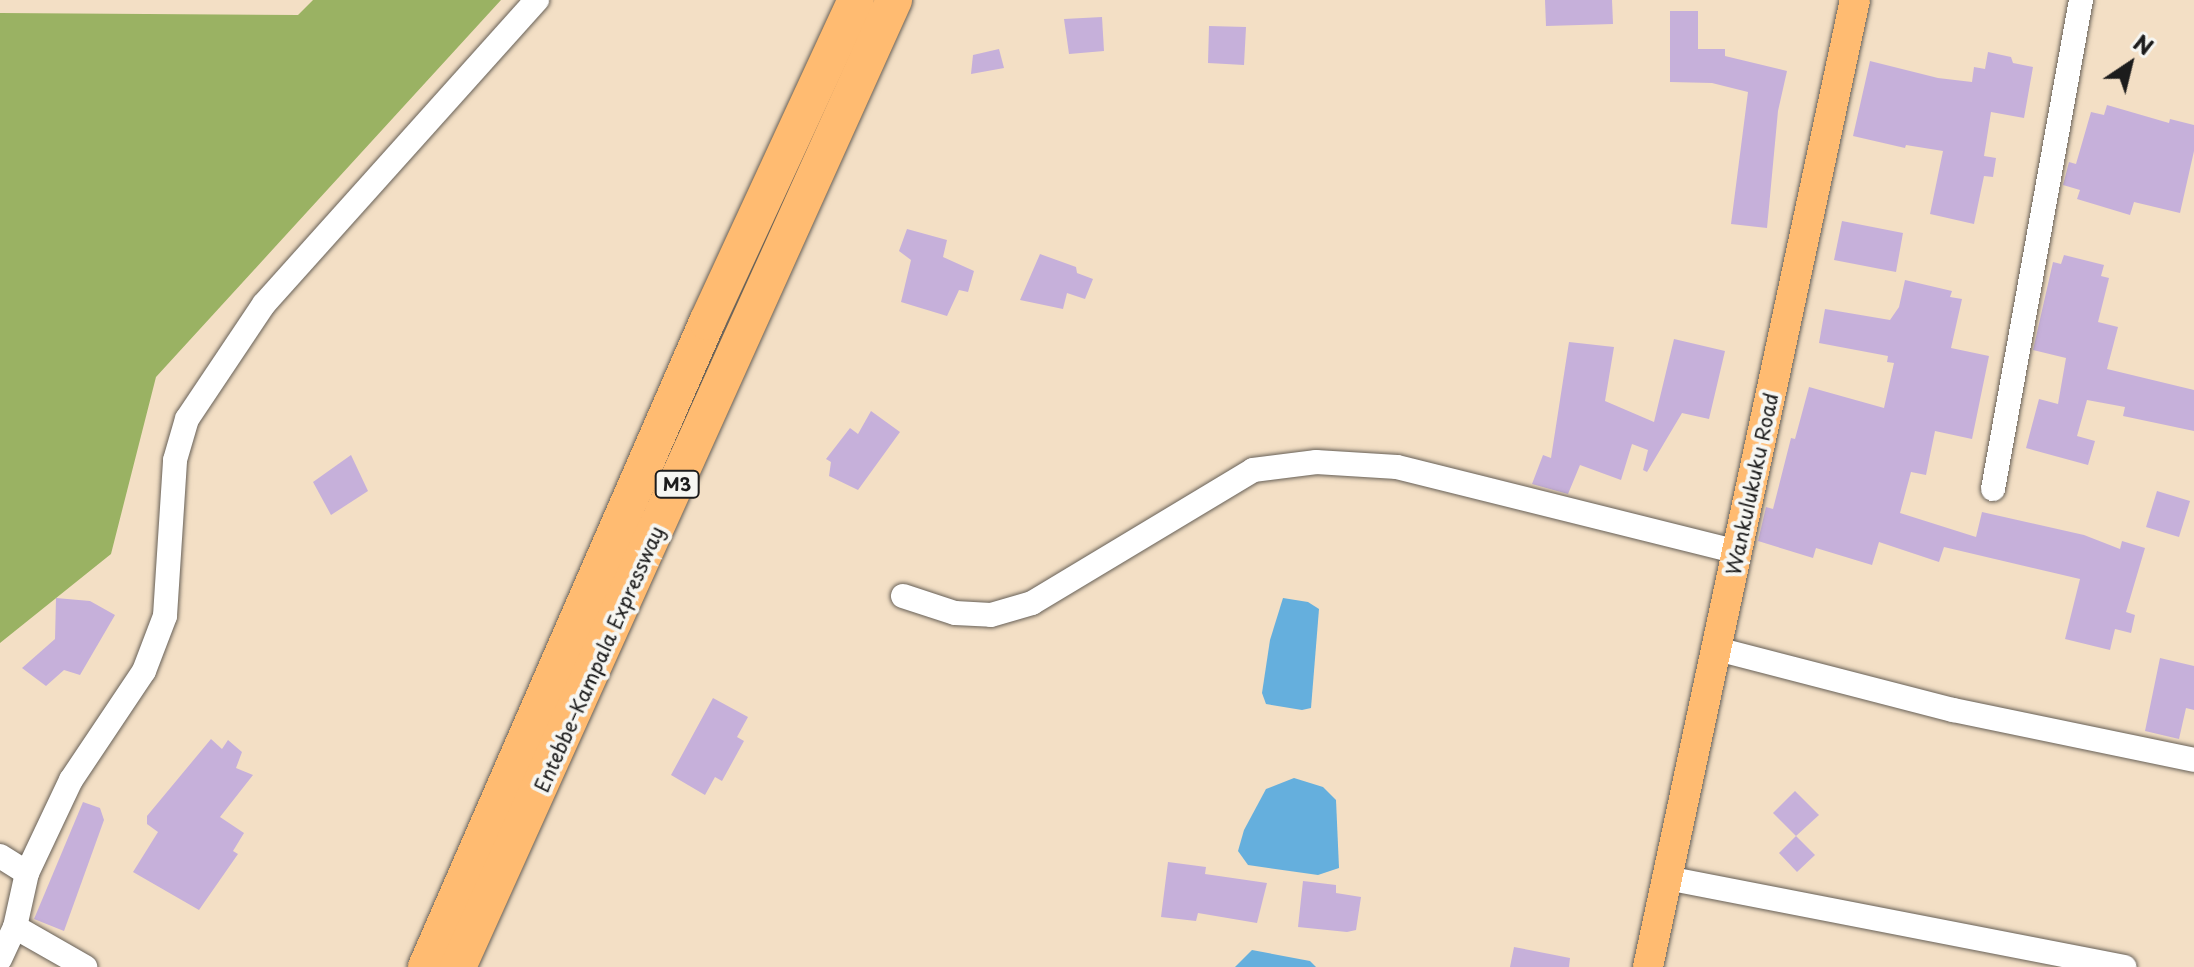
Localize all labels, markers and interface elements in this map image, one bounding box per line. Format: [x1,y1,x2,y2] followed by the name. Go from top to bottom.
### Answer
[2090,24,2170,104] north arrow
[2127,25,2161,62] text: N
[1721,390,1783,578] street label: Wankulukuku Road
[653,470,701,498] road number: M3
[529,521,669,797] street label: Entebbe–Kampala Expressway

